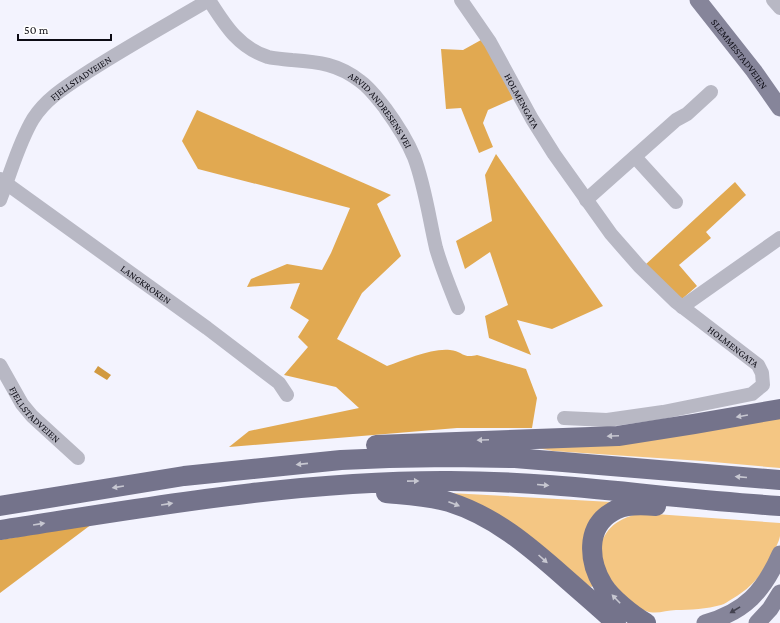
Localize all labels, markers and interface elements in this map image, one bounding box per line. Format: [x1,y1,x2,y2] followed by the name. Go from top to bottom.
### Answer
[18,16,111,42] scale bar
[709,16,770,91] street label: SLEMMESTADVEIEN
[24,23,49,37] text: 50 m
[48,53,113,102] street label: FJELLSTADVEIEN
[347,69,414,150] street label: ARVID ANDRESENS VEI
[503,71,542,130] street label: HOLMENGATA
[119,262,174,306] street label: LANGKROKEN
[706,323,761,369] street label: HOLMENGATA
[8,384,63,445] street label: FJELLSTADVEIEN
[736,413,748,419] one-way arrow
[607,433,619,440] one-way arrow
[477,437,489,444] one-way arrow
[296,461,308,468] one-way arrow
[735,473,747,480] one-way arrow
[407,478,419,485] one-way arrow
[537,482,549,488] one-way arrow
[112,484,124,490] one-way arrow
[161,501,173,507] one-way arrow
[448,502,460,508] one-way arrow
[32,521,45,527] one-way arrow
[538,554,549,563] one-way arrow
[612,594,621,603] one-way arrow
[730,606,740,614] one-way arrow

